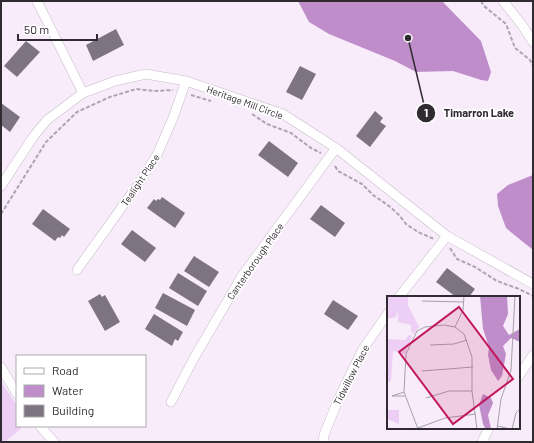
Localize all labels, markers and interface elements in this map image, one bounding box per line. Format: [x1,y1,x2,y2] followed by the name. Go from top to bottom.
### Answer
[18,16,97,42] scale bar
[24,22,49,36] text: 50 m
[205,83,285,121] street label: Heritage Mill Circle
[416,102,522,125] callout: Timarron Lake
[424,105,428,119] text: 1
[444,106,514,119] text: Timarron Lake
[118,152,162,208] street label: Tealight Place
[224,220,286,302] street label: Canterborough Place
[387,296,520,429] inset map
[331,343,371,407] street label: Tidwillow Place
[16,355,146,427] legend
[52,363,79,377] text: Road
[52,383,84,397] text: Water
[52,403,94,417] text: Building

